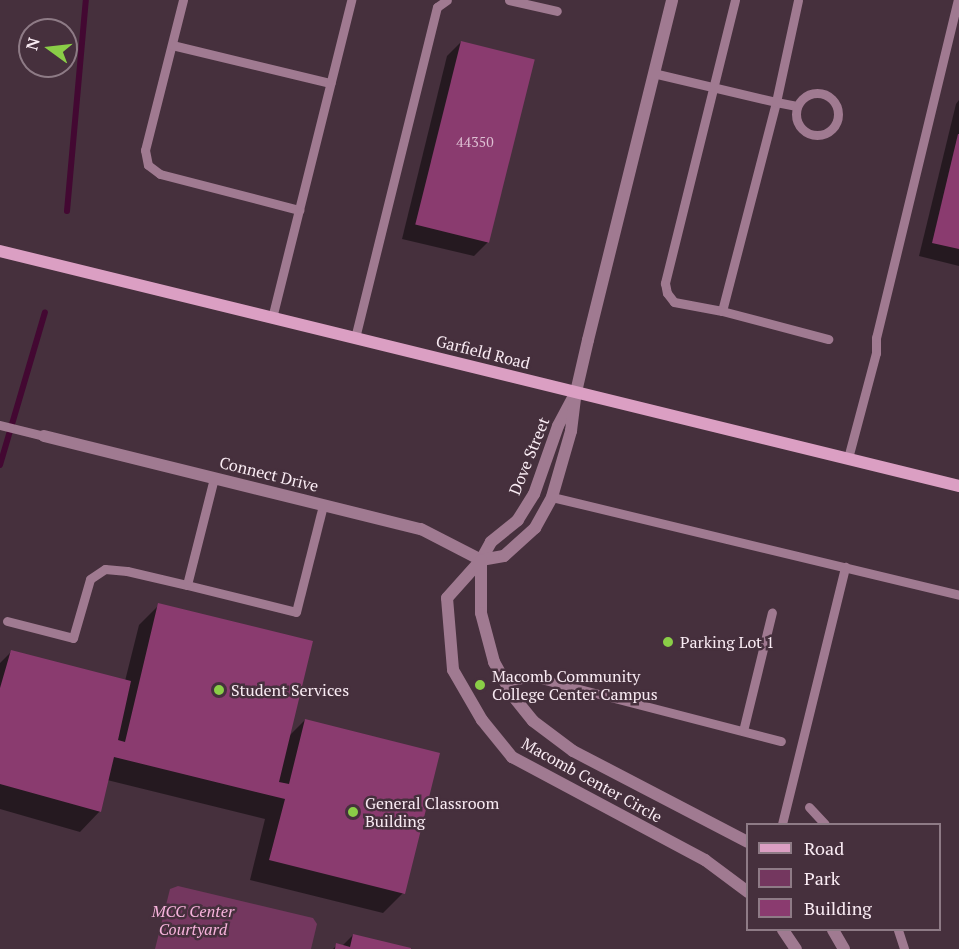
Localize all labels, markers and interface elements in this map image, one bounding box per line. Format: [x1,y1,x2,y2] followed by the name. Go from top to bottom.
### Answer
[18,18,78,78] north arrow
[20,35,45,53] text: N
[456,134,494,150] house number: 44350
[434,331,532,373] street label: Garfield Road
[505,414,553,498] street label: Dove Street
[218,452,320,496] street label: Connect Drive
[680,632,774,652] place label: Parking Lot 1
[661,635,675,649] marker: Parking Lot 1
[492,666,658,704] place label: Macomb Community College Center Campus
[473,678,487,692] marker: Macomb Community College Center Campus
[231,680,349,700] place label: Student Services
[212,683,226,697] marker: Student Services
[518,733,666,827] street label: Macomb Center Circle
[365,793,499,831] place label: General Classroom Building
[346,805,360,819] marker: General Classroom Building
[746,823,941,931] legend
[804,836,844,860] text: Road
[804,866,840,890] text: Park
[804,896,872,920] text: Building
[152,901,234,939] park label: MCC Center Courtyard

